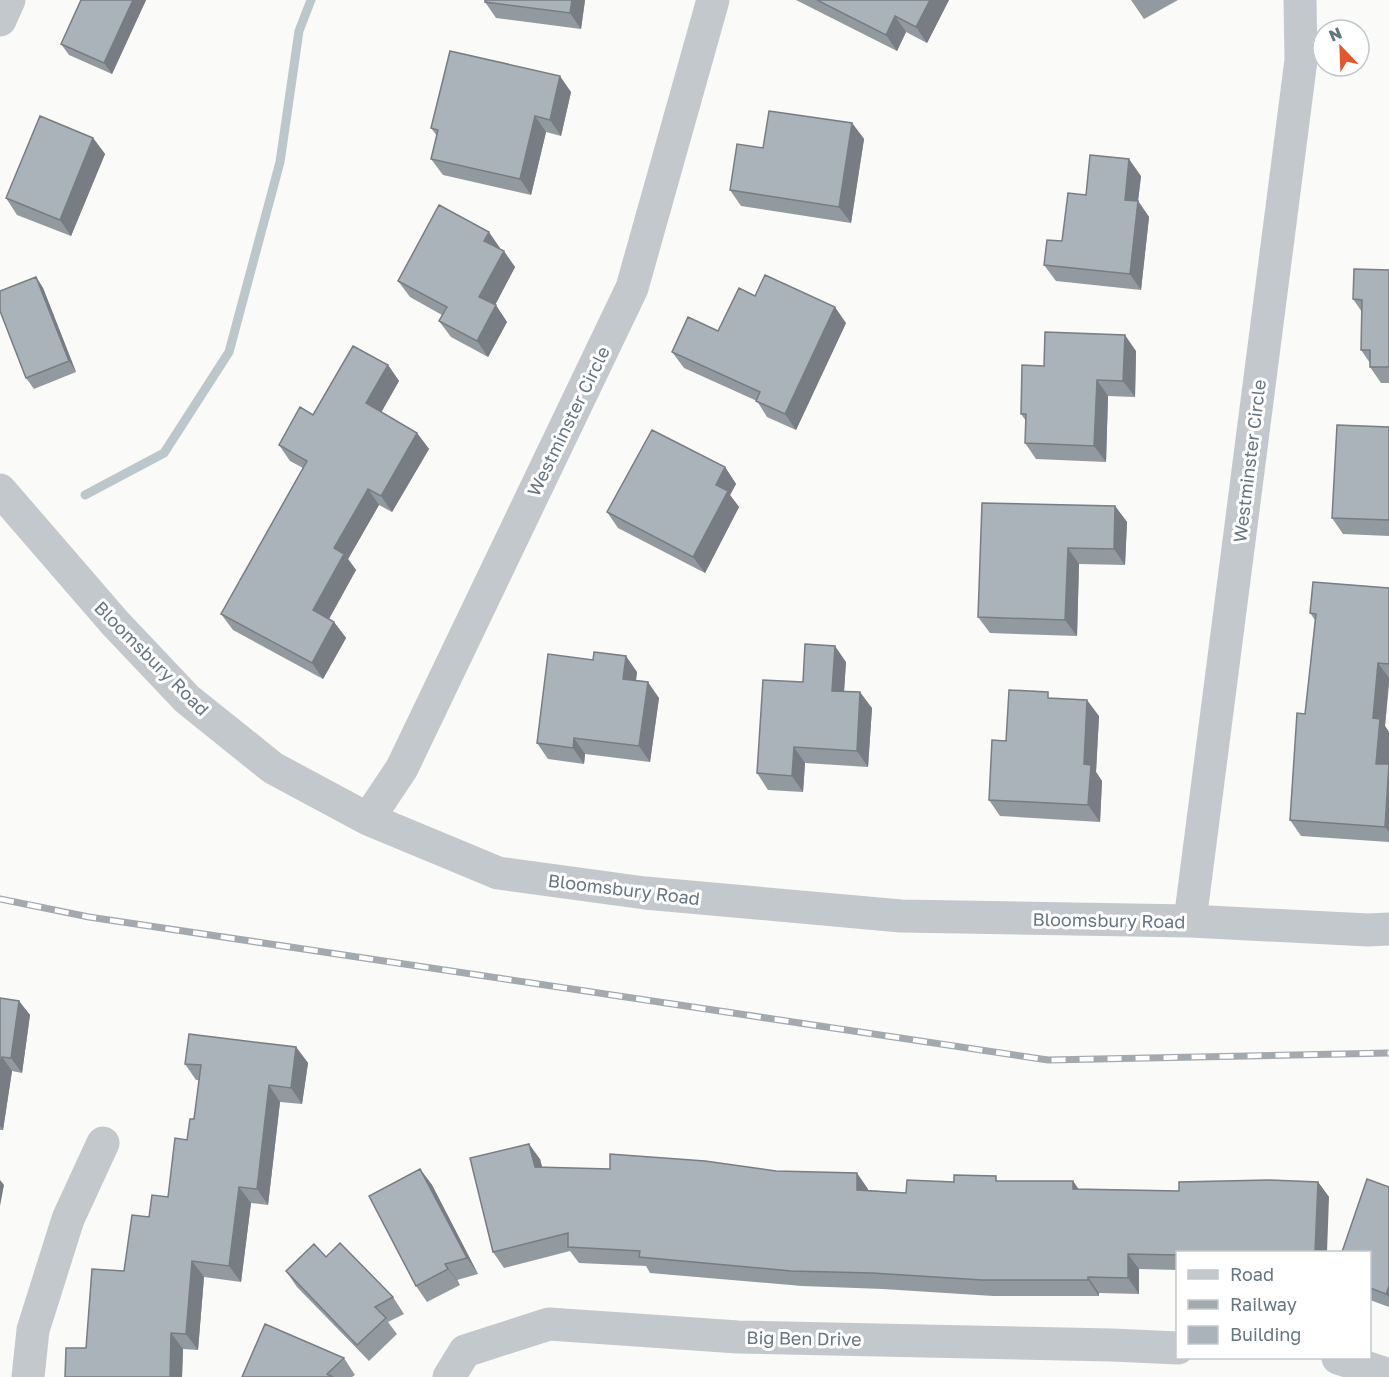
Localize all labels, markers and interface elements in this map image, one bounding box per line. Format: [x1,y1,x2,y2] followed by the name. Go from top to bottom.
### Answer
[1311,18,1371,78] north arrow
[1326,23,1345,46] text: N
[522,342,614,500] street label: Westminster Circle
[1228,378,1270,544] street label: Westminster Circle
[90,596,214,720] street label: Bloomsbury Road
[547,869,701,909] street label: Bloomsbury Road
[1032,908,1186,932] street label: Bloomsbury Road
[1176,1251,1371,1359] legend
[1230,1263,1274,1285] text: Road
[1230,1293,1297,1315] text: Railway
[1230,1323,1301,1345] text: Building
[746,1326,862,1350] street label: Big Ben Drive

